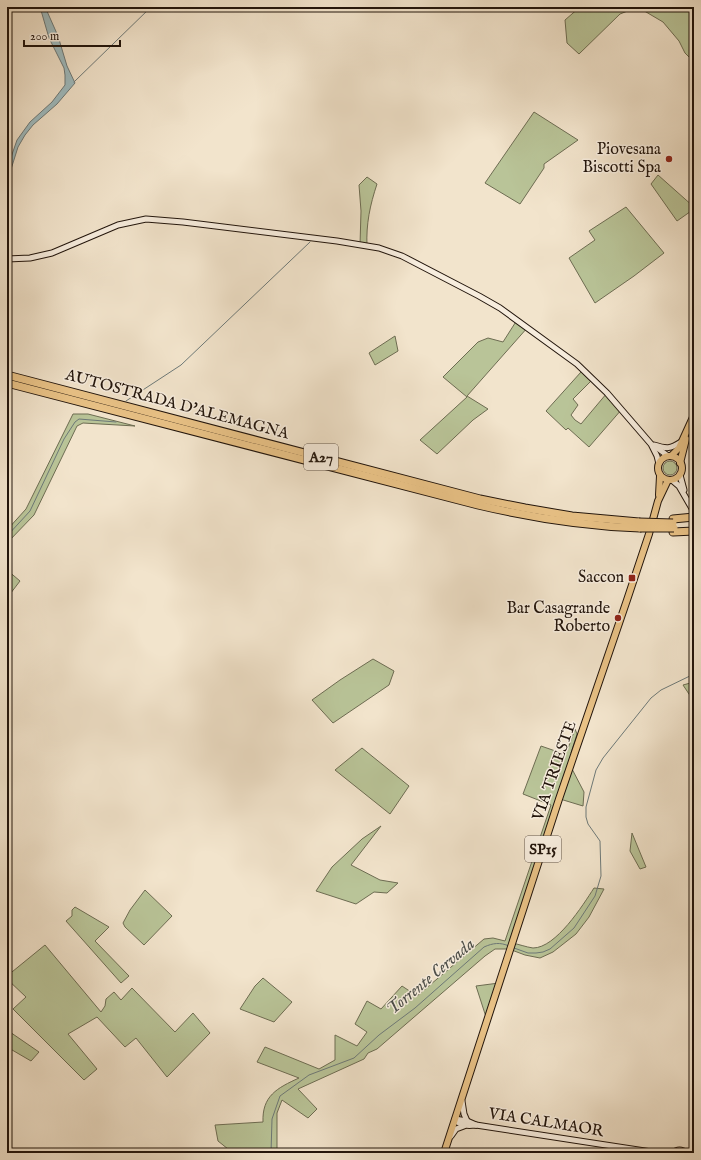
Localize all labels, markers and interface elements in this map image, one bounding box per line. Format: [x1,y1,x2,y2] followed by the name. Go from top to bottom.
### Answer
[24,22,120,48] scale bar
[30,29,59,44] text: 200 m
[582,140,661,178] place label: Piovesana Biscotti Spa
[664,154,674,164] marker: Piovesana Biscotti Spa
[62,365,292,445] street label: AUTOSTRADA D'ALEMAGNA
[304,444,338,470] road number: A27
[578,568,624,588] place label: Saccon
[627,573,637,583] marker: Saccon
[506,599,610,637] place label: Bar Casagrande Roberto
[613,613,623,623] marker: Bar Casagrande Roberto
[528,718,581,825] street label: VIA TRIESTE
[525,836,561,862] road number: SP15
[383,934,480,1020] water label: Torrente Cervada
[486,1104,606,1142] street label: VIA CALMAOR

